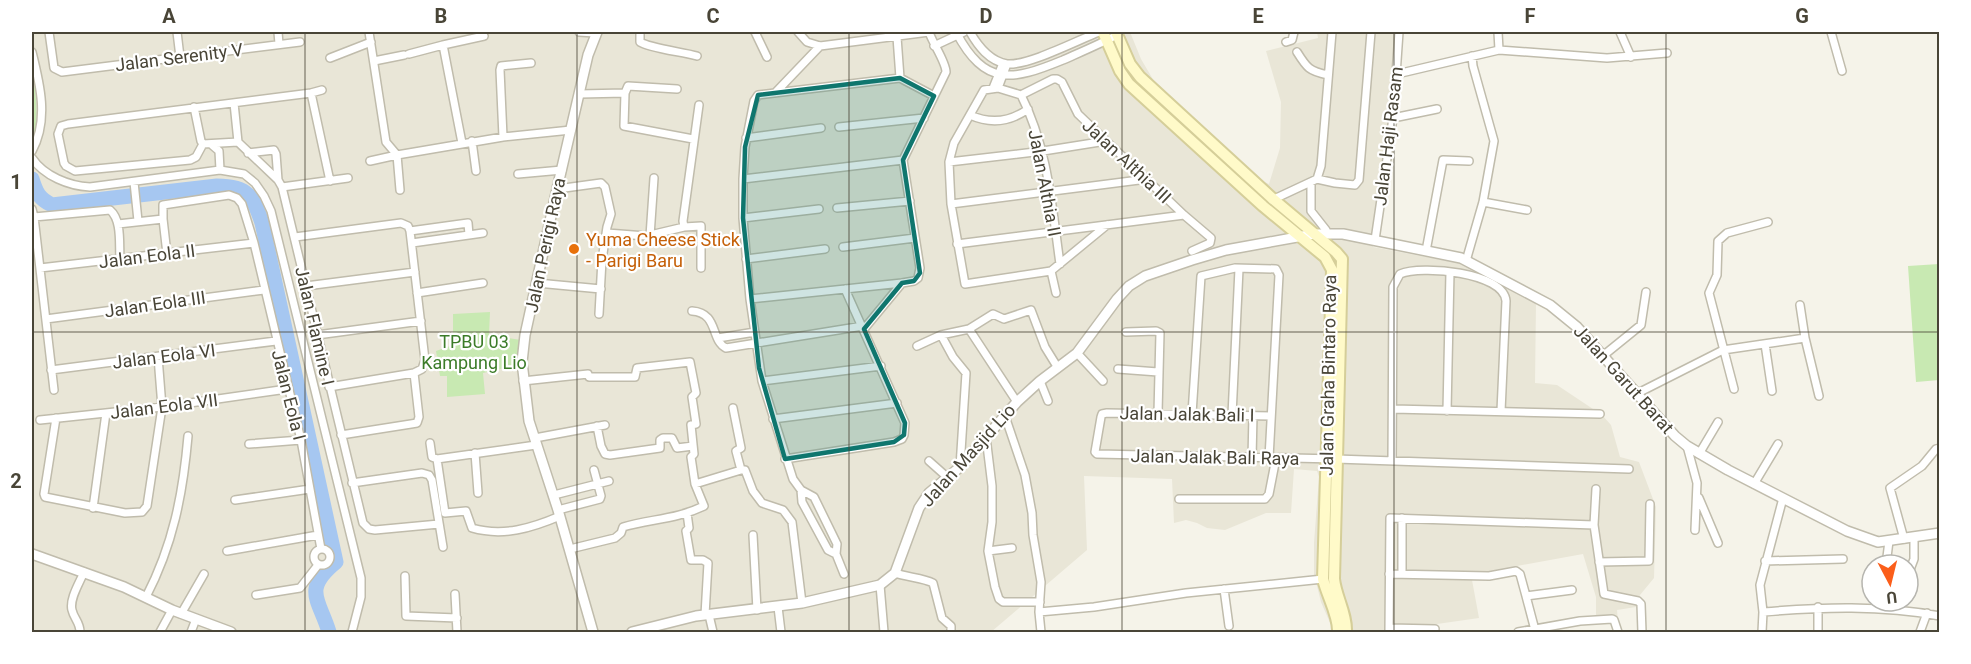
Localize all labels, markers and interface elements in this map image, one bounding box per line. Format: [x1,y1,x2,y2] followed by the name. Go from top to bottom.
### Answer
[162,4,176,28] text: A
[435,4,447,28] text: B
[706,4,720,28] text: C
[980,4,993,28] text: D
[1252,4,1264,28] text: E
[1525,4,1536,28] text: F
[1795,4,1809,28] text: G
[114,39,245,75] street label: Jalan Serenity V
[1369,65,1407,207] street label: Jalan Haji Rasam
[1078,115,1176,207] street label: Jalan Althia III
[1024,128,1066,238] street label: Jalan Althia II
[10,170,22,194] text: 1
[520,176,570,314] street label: Jalan Perigi Raya
[586,229,741,271] place label: Yuma Cheese Stick - Parigi Baru
[98,240,196,272] street label: Jalan Eola II
[567,242,581,256] marker: Yuma Cheese Stick - Parigi Baru
[291,264,339,388] street label: Jalan Flamine I
[1316,274,1340,476] street label: Jalan Graha Bintaro Raya
[103,287,207,321] street label: Jalan Eola III
[1570,320,1678,438] street label: Jalan Garut Barat
[421,331,527,373] park label: TPBU 03 Kampung Lio
[111,339,217,373] street label: Jalan Eola VI
[268,348,310,442] street label: Jalan Eola I
[109,389,219,423] street label: Jalan Eola VII
[916,399,1020,511] street label: Jalan Masjid Lio
[1119,402,1255,426] street label: Jalan Jalak Bali I
[1130,445,1300,469] street label: Jalan Jalak Bali Raya
[10,469,22,493] text: 2
[1860,553,1920,613] north arrow
[1885,587,1898,607] text: U

